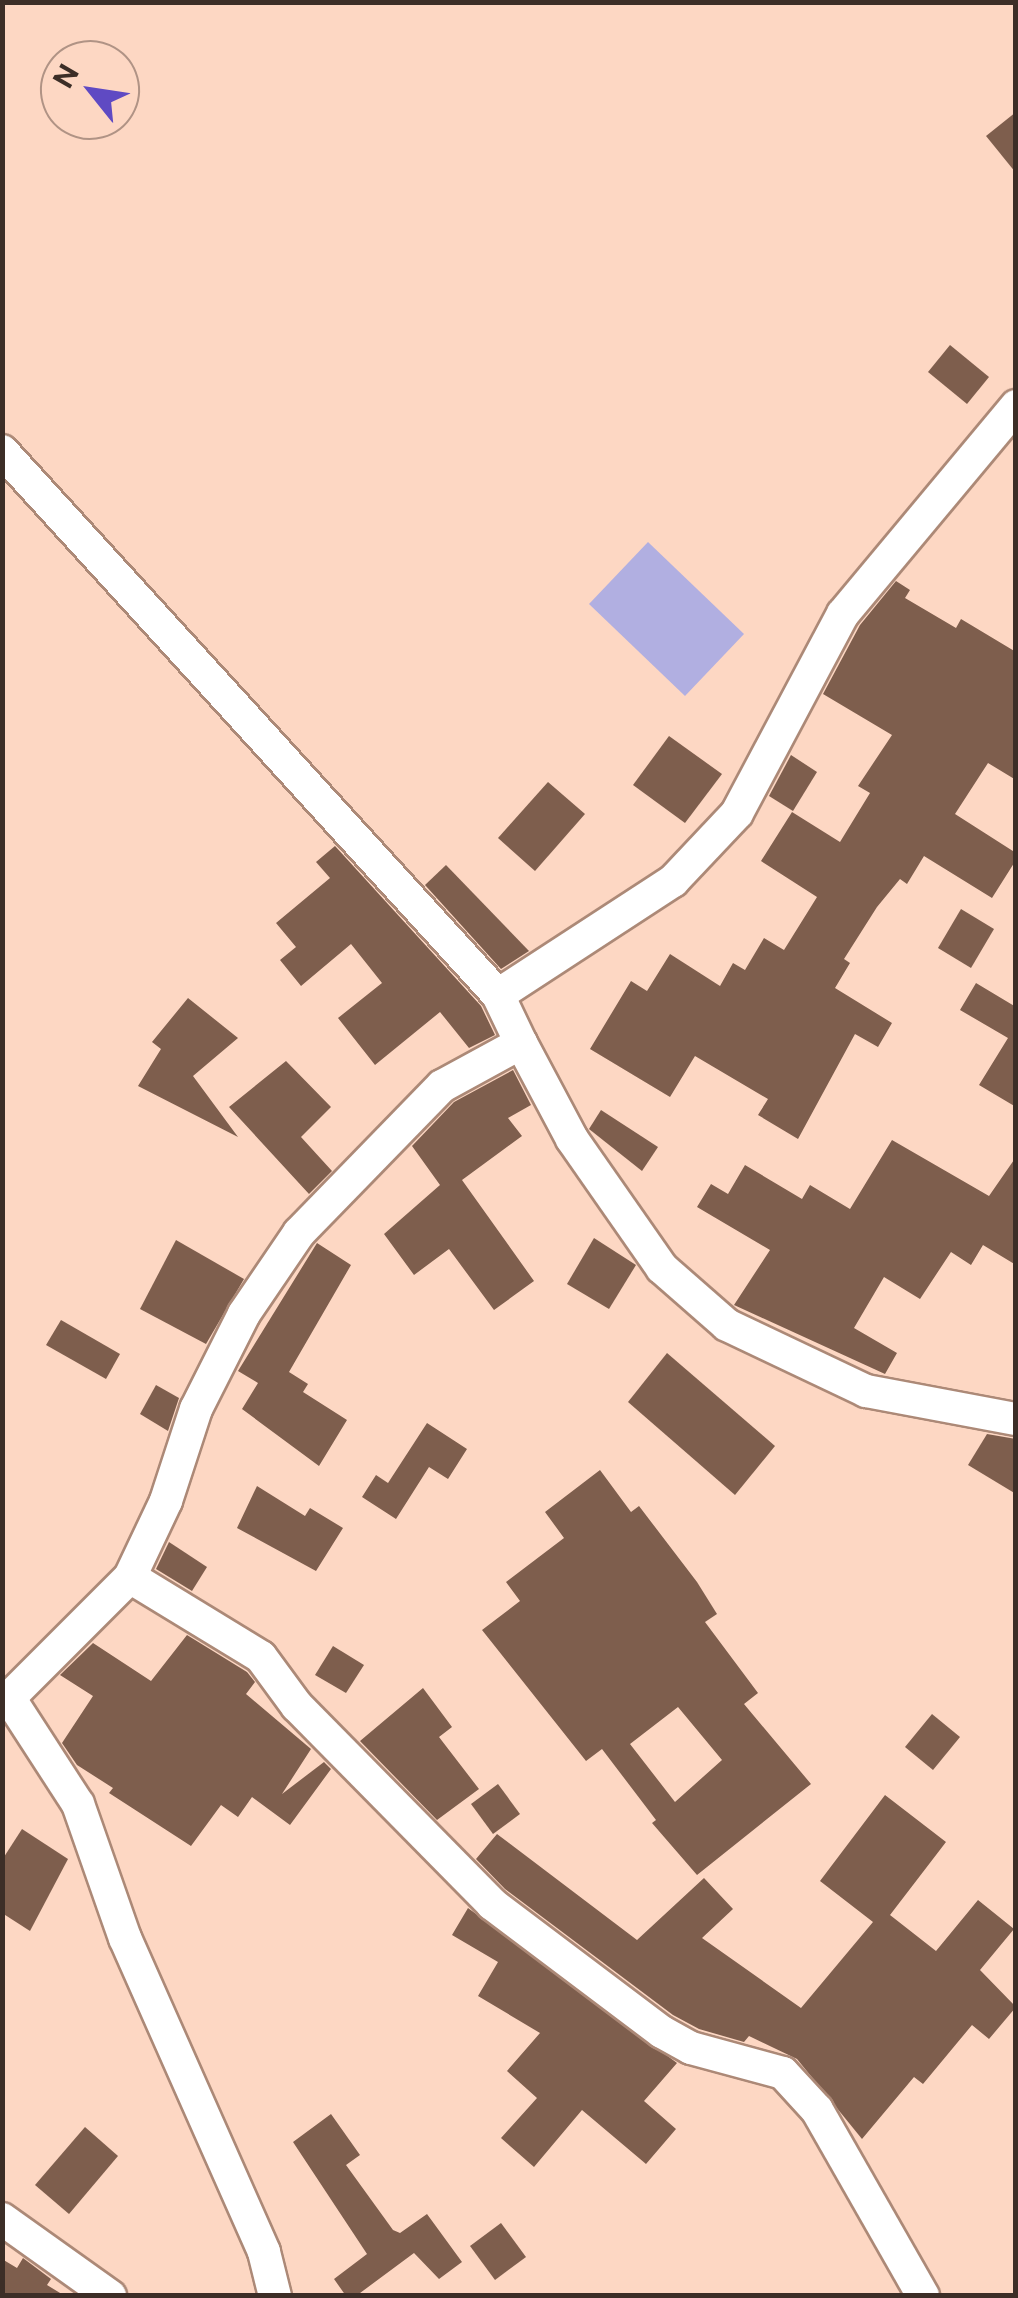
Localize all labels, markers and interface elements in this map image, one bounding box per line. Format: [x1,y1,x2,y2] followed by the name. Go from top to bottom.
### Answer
[40,40,140,140] north arrow
[46,58,85,93] text: N

